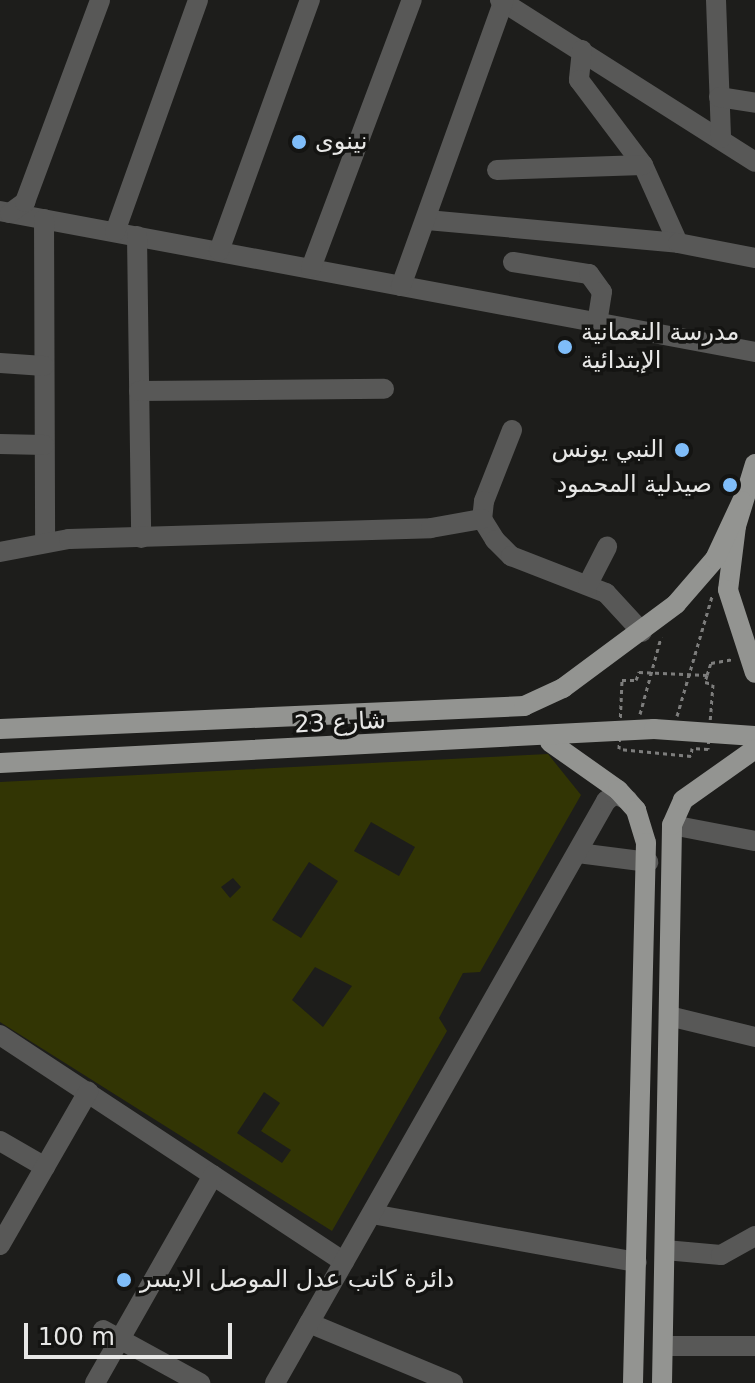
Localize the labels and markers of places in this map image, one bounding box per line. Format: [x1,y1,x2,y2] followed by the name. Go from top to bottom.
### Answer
[315,128,367,156] place label: نينوى
[290,133,308,151] marker: نينوى
[581,319,739,375] place label: مدرسة النعمانية الإبتدائية
[556,338,574,356] marker: مدرسة النعمانية الإبتدائية
[552,436,664,464] place label: النبي يونس
[671,439,693,461] marker: النبي يونس
[556,471,712,499] place label: صيدلية المحمود
[719,474,741,496] marker: صيدلية المحمود
[140,1266,454,1294] place label: دائرة كاتب عدل الموصل الايسر
[115,1271,133,1289] marker: دائرة كاتب عدل الموصل الايسر

